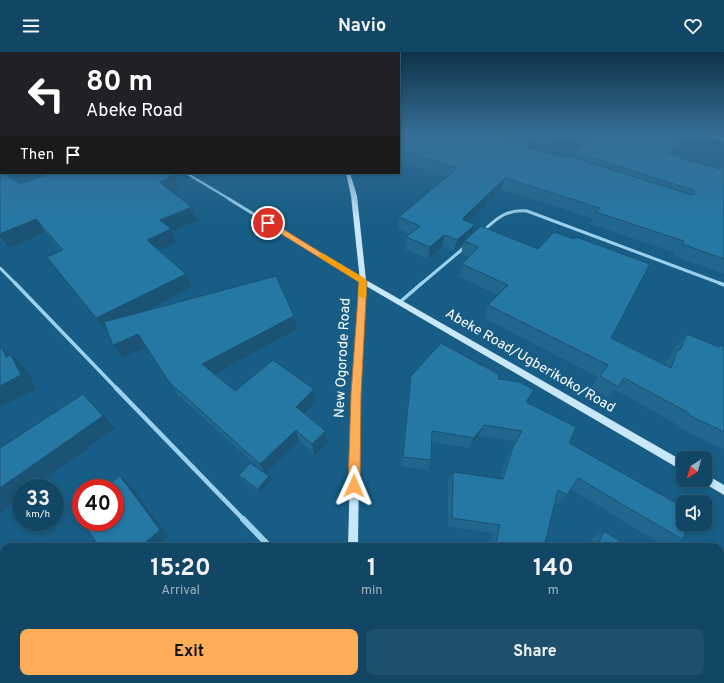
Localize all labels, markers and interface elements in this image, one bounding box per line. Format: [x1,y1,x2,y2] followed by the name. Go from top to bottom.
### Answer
[20,15,42,37] icon: menu
[338,15,386,38] text: Navio
[682,15,704,37] icon: heart
[86,65,153,101] text: 80 m
[20,68,72,120] icon: left
[86,100,183,123] text: Abeke Road
[62,144,84,166] icon: arrive
[20,146,54,165] text: Then
[251,206,285,240] pin
[257,212,279,234] icon: arrive
[331,297,355,419] street label: New Ogorode Road
[442,305,618,417] street label: Abeke Road/Ugberikoko/Road
[676,451,712,487] north arrow
[676,451,712,531] map controls
[333,465,375,507] position arrow
[72,479,124,531] speed limit sign: 40
[26,487,50,513] text: 33
[676,495,712,531] button: sound
[26,508,50,521] text: km/h
[150,554,211,584] text: 15:20
[367,554,377,584] text: 1
[533,554,574,584] text: 140
[161,583,200,599] text: Arrival
[361,583,383,599] text: min
[548,583,559,599] text: m
[20,629,358,675] button: Exit
[366,629,704,675] button: Share

